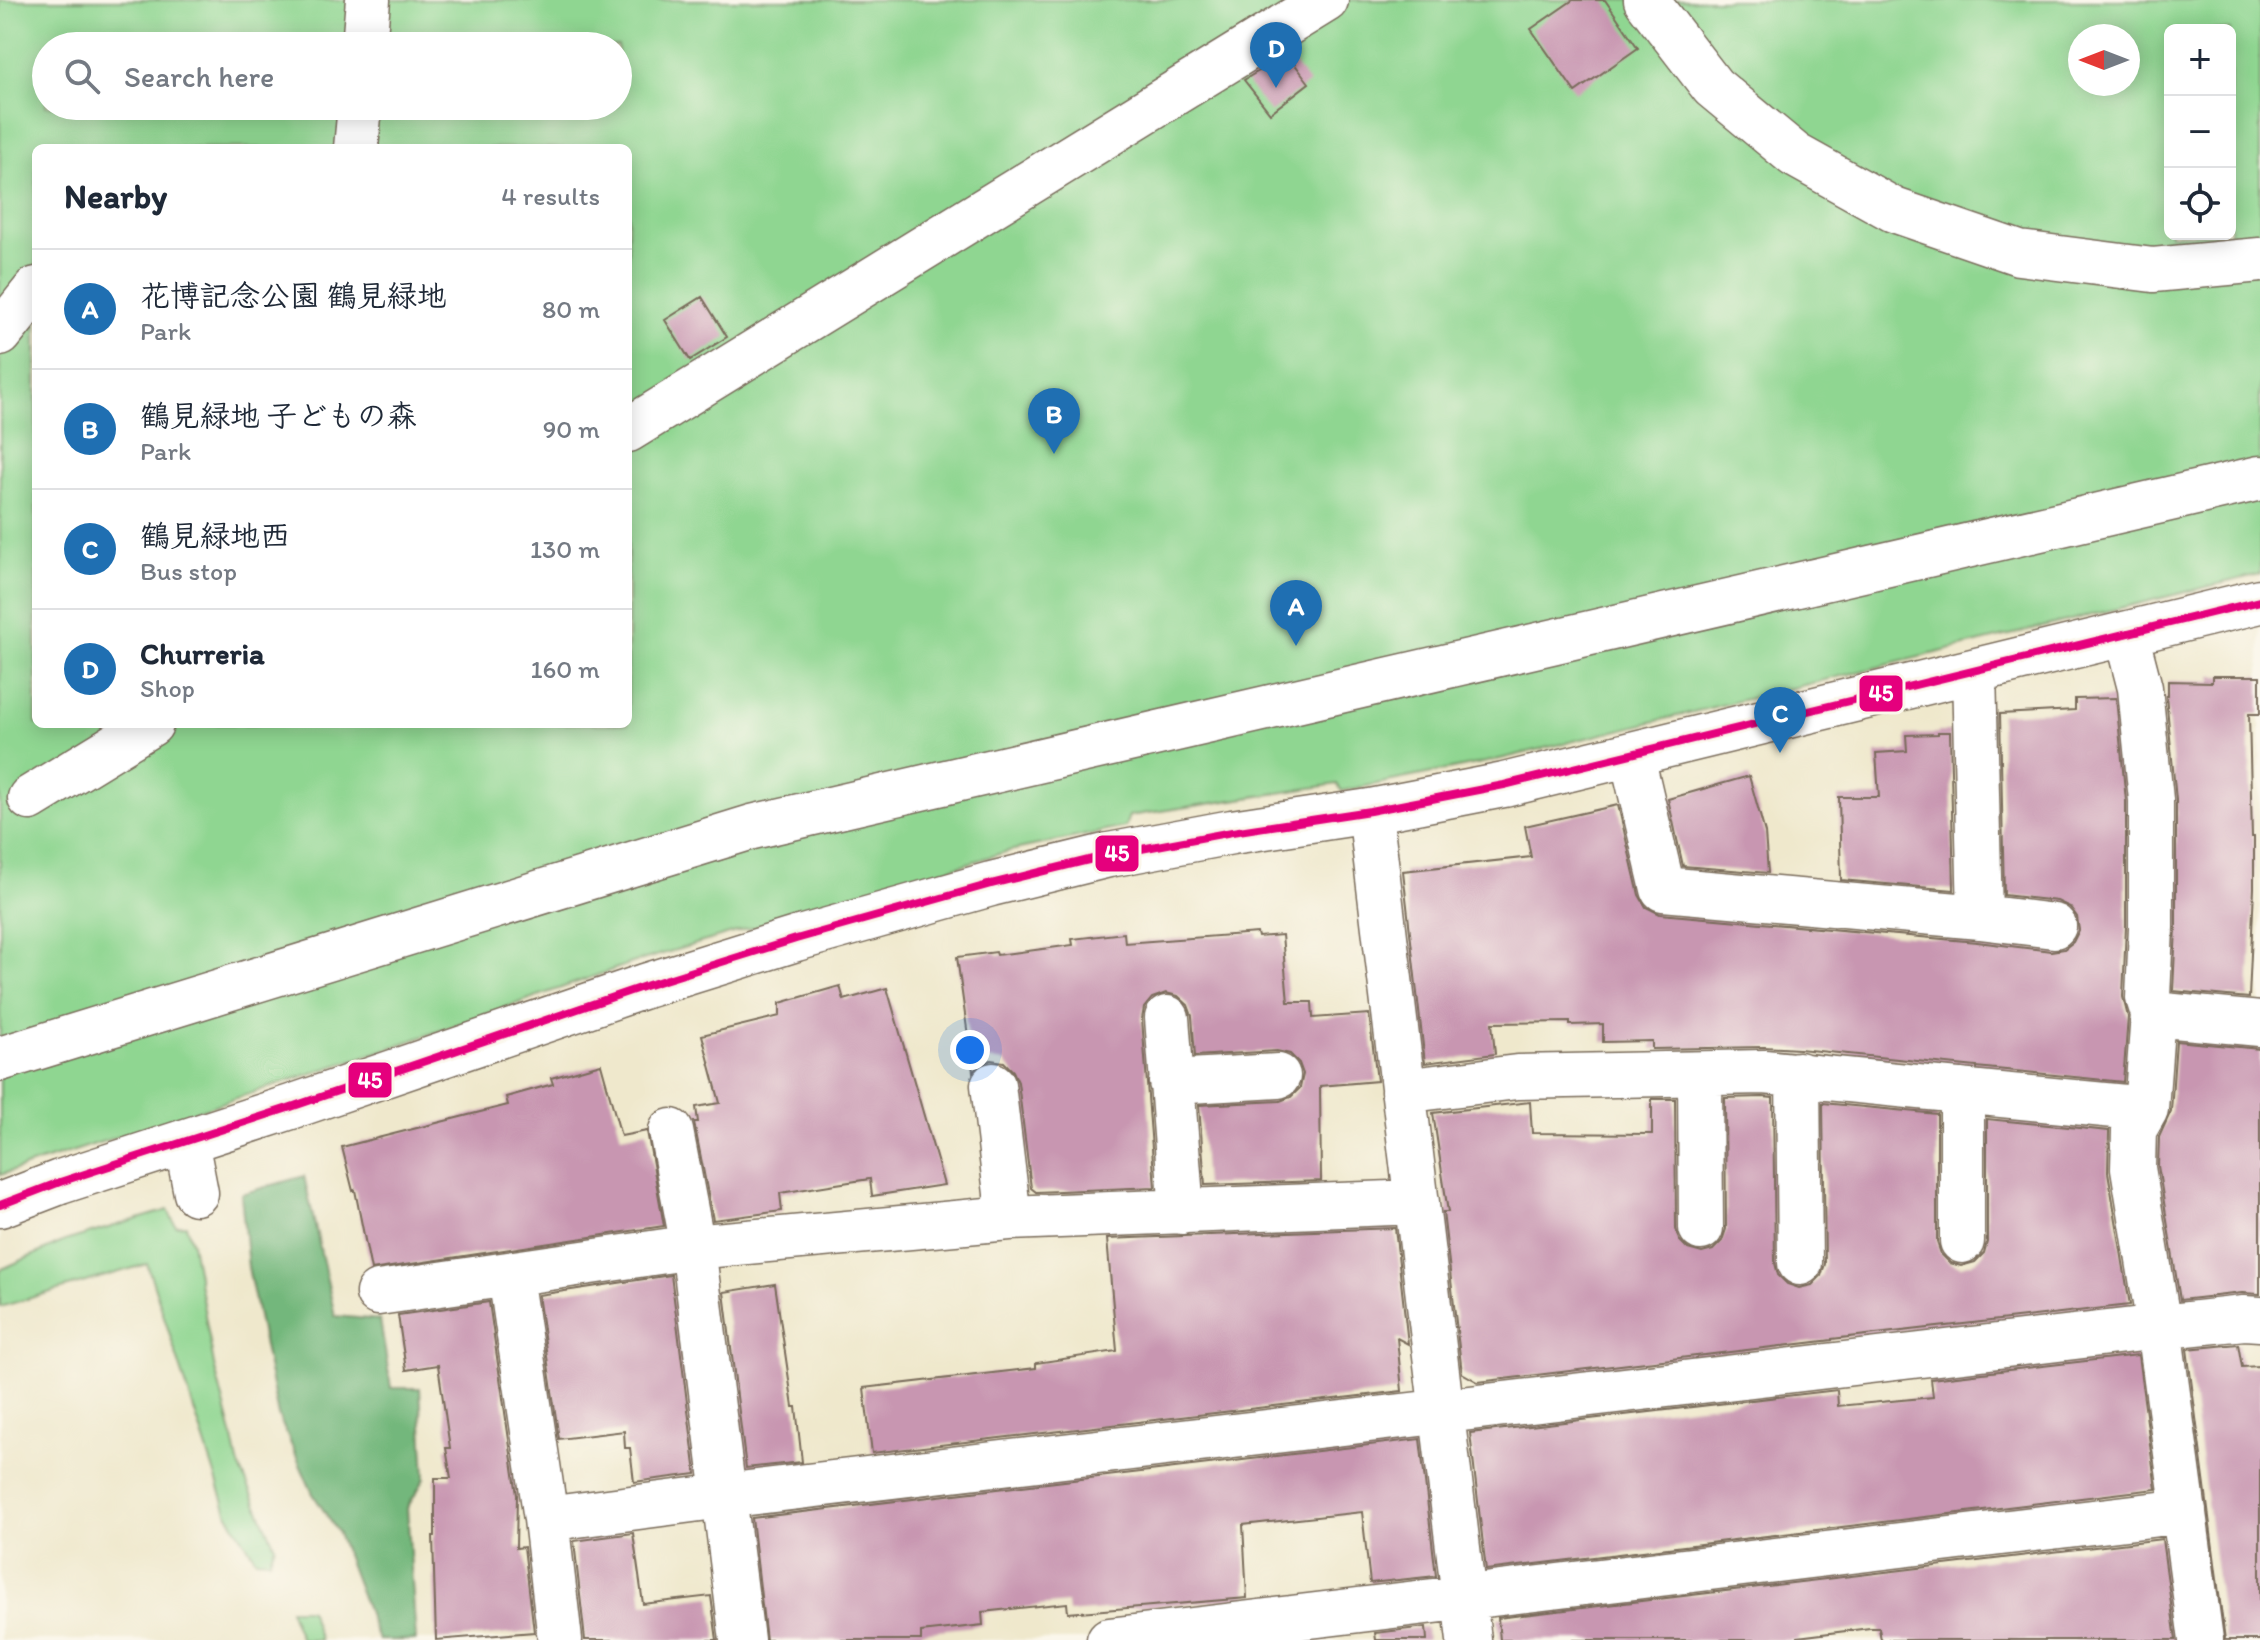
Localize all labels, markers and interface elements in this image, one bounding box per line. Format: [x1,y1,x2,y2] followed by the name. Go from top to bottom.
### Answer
[1250,22,1302,88] pin: D
[2068,24,2140,96] north arrow
[2164,24,2236,240] map controls
[2164,24,2236,96] button: +
[32,32,632,120] search box
[60,54,104,98] icon: search
[124,58,274,95] text: Search here
[2164,96,2236,168] button: −
[2164,168,2236,240] button: locate
[64,176,167,217] text: Nearby
[501,180,600,212] text: 4 results
[140,277,447,314] text: 花博記念公園 鶴見緑地
[82,293,98,325] text: A
[542,293,600,325] text: 80 m
[140,315,191,347] text: Park
[1028,388,1080,454] pin: B
[140,397,417,434] text: 鶴見緑地 子どもの森
[82,413,98,445] text: B
[543,413,600,445] text: 90 m
[140,435,191,467] text: Park
[140,517,290,554] text: 鶴見緑地西
[82,533,98,565] text: C
[530,533,600,565] text: 130 m
[140,555,237,587] text: Bus stop
[1270,580,1322,646] pin: A
[140,635,265,672] text: Churreria
[81,653,99,685] text: D
[530,653,600,685] text: 160 m
[140,672,195,704] text: Shop
[1858,674,1904,713] line badge: 45
[1869,680,1894,707] text: 45
[1754,687,1806,753] pin: C
[1094,834,1140,873] line badge: 45
[1105,840,1130,867] text: 45
[950,1030,990,1070] your location
[347,1061,393,1099] line badge: 45
[358,1067,383,1094] text: 45

